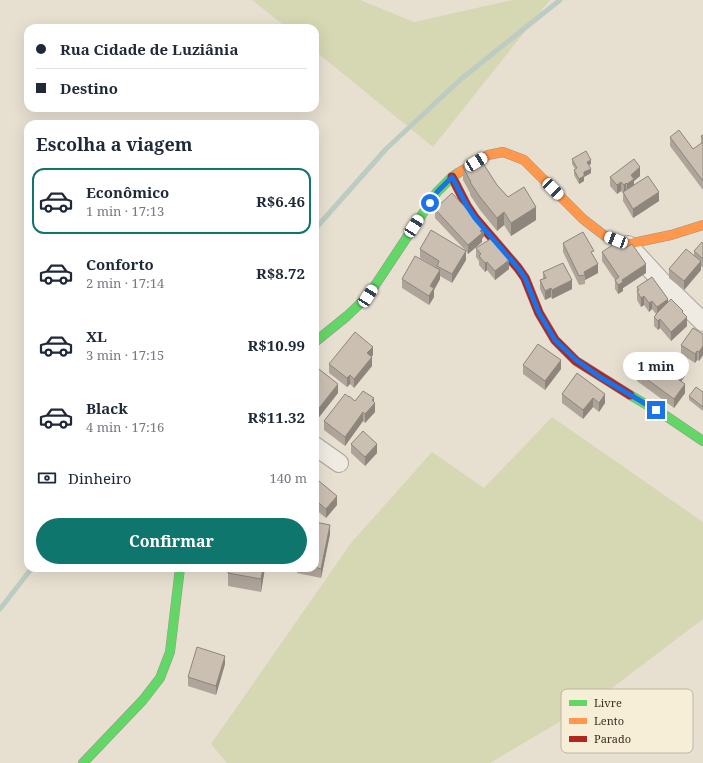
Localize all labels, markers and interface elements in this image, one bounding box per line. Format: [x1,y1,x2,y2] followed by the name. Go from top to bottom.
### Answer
[60,39,238,59] text: Rua Cidade de Luziânia
[60,78,118,98] text: Destino
[36,132,192,156] text: Escolha a viagem
[463,151,489,173] car
[540,176,566,202] car
[86,182,169,202] text: Econômico
[38,183,74,219] icon: car
[256,191,305,211] text: R$6.46
[421,194,439,212] route start
[86,202,164,220] text: 1 min · 17:13
[402,213,426,239] car
[603,230,629,250] car
[86,254,154,274] text: Conforto
[38,255,74,291] icon: car
[256,263,305,283] text: R$8.72
[86,274,164,292] text: 2 min · 17:14
[356,283,380,309] car
[86,326,107,346] text: XL
[38,327,74,363] icon: car
[248,335,305,355] text: R$10.99
[86,346,164,364] text: 3 min · 17:15
[623,352,689,380] callout: 1 min
[638,357,674,375] text: 1 min
[86,398,128,418] text: Black
[38,399,74,435] icon: car
[647,401,665,419] route end
[248,407,305,427] text: R$11.32
[86,418,164,436] text: 4 min · 17:16
[36,467,58,489] icon: cash
[68,468,131,488] text: Dinheiro
[270,469,307,487] text: 140 m
[36,518,307,564] button: Confirmar
[561,689,693,753] legend
[594,695,622,710] text: Livre
[594,713,624,728] text: Lento
[594,731,631,746] text: Parado

